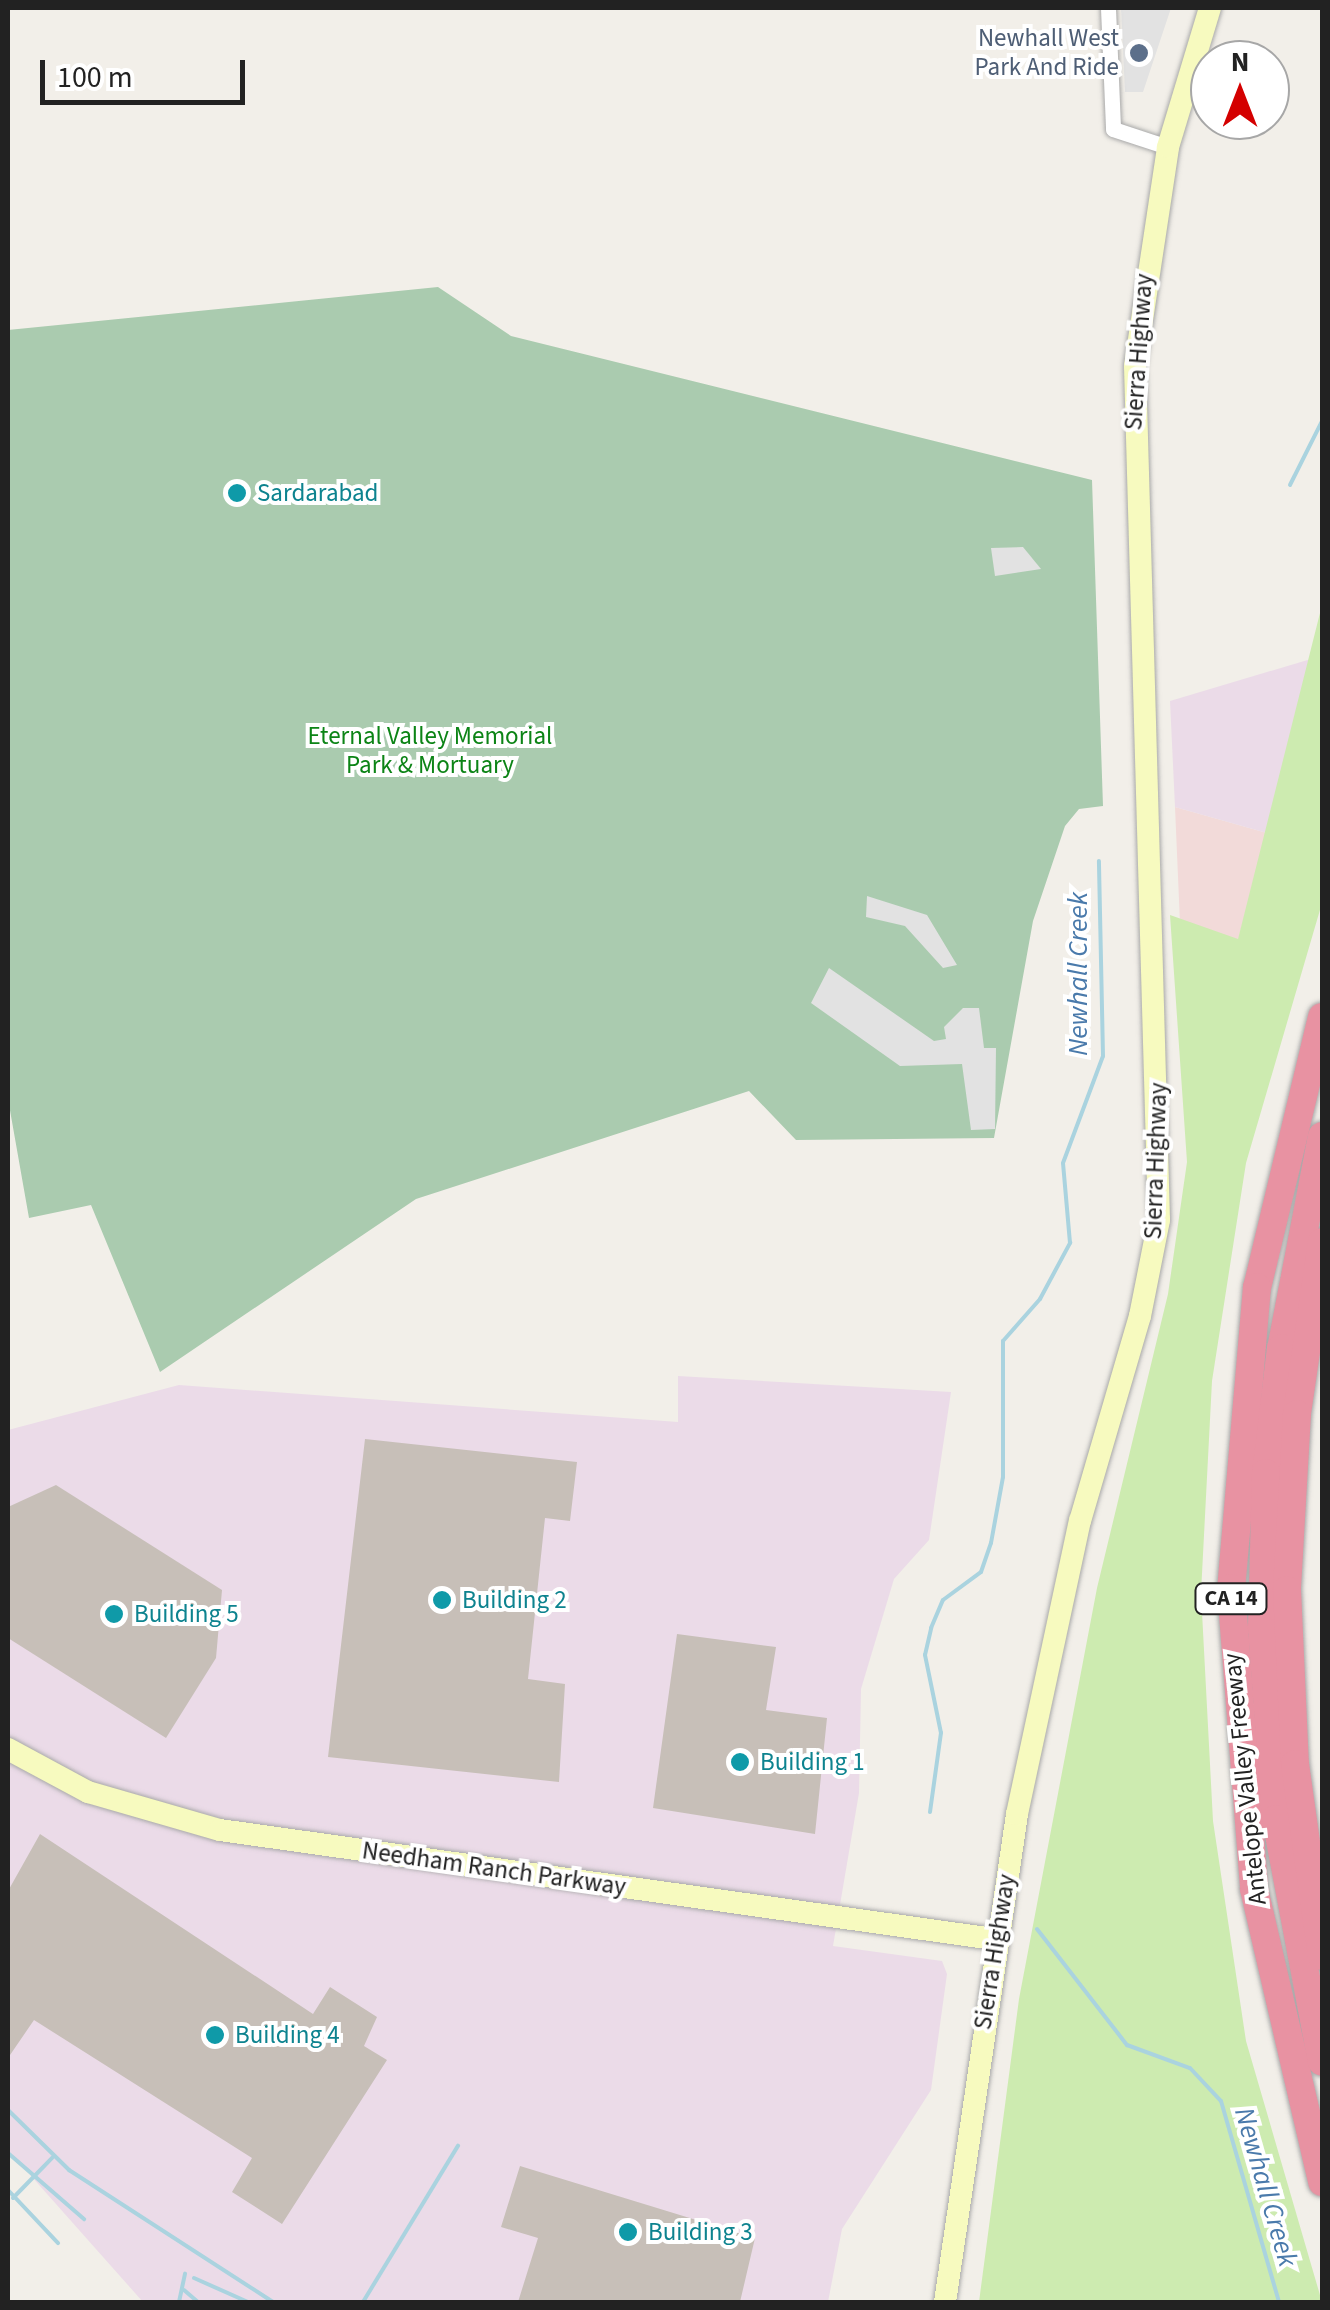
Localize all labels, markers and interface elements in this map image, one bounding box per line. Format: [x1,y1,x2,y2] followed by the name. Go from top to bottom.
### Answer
[974,24,1119,83] place label: Newhall West Park And Ride
[45,40,250,102] scale bar
[1190,40,1290,140] north arrow
[1128,42,1150,64] marker: Newhall West Park And Ride
[1231,42,1249,82] text: N
[57,56,133,99] text: 100 m
[1119,273,1159,431] street label: Sierra Highway
[257,478,378,508] place label: Sardarabad
[226,482,248,504] marker: Sardarabad
[308,722,552,781] park label: Eternal Valley Memorial Park & Mortuary
[1061,892,1095,1056] water label: Newhall Creek
[1138,1082,1174,1240] street label: Sierra Highway
[1194,1582,1268,1616] road number: CA 14
[462,1585,567,1615] place label: Building 2
[431,1589,453,1611] marker: Building 2
[134,1599,239,1629] place label: Building 5
[103,1603,125,1625] marker: Building 5
[1217,1652,1273,1906] street label: Antelope Valley Freeway
[760,1747,865,1777] place label: Building 1
[729,1751,751,1773] marker: Building 1
[360,1836,628,1902] street label: Needham Ranch Parkway
[968,1872,1022,2032] street label: Sierra Highway
[235,2020,340,2050] place label: Building 4
[204,2024,226,2046] marker: Building 4
[1227,2103,1305,2271] water label: Newhall Creek
[648,2217,753,2247] place label: Building 3
[617,2221,639,2243] marker: Building 3

